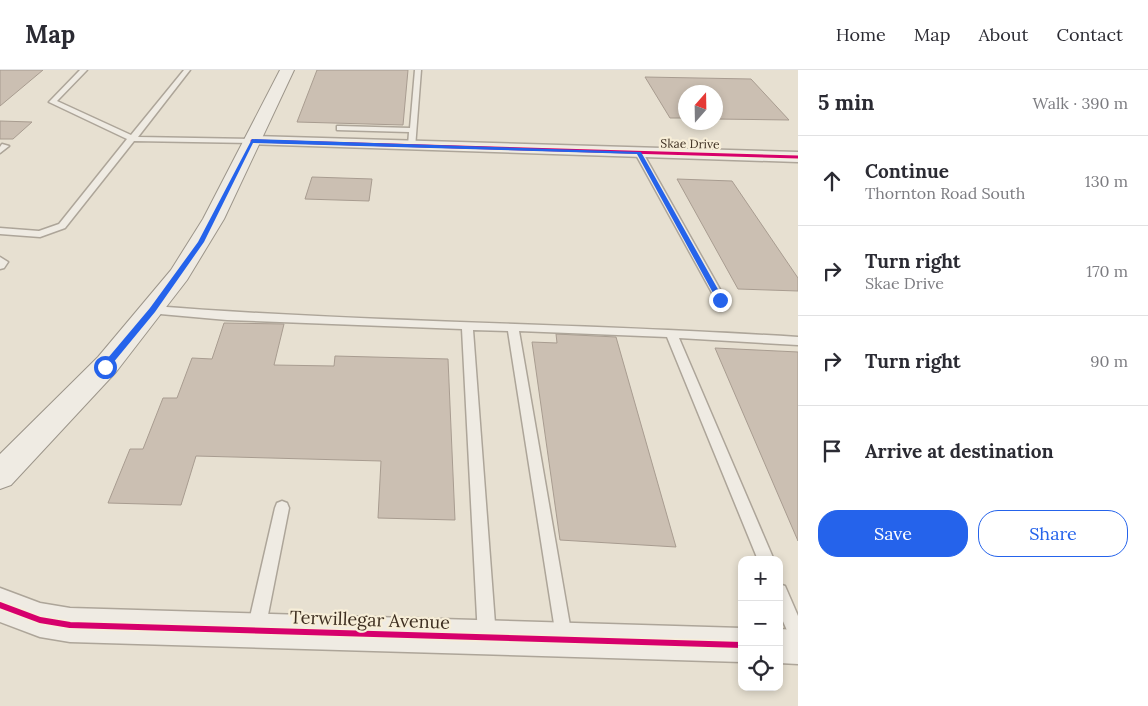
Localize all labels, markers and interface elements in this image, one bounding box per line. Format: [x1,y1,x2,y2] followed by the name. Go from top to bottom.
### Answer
[25,19,75,50] text: Map
[836,23,886,46] text: Home
[914,23,950,46] text: Map
[978,23,1028,46] text: About
[1056,23,1123,46] text: Contact
[678,85,723,130] north arrow
[818,89,874,116] text: 5 min
[1032,93,1128,113] text: Walk · 390 m
[660,135,720,152] street label: Skae Drive
[865,159,949,183] text: Continue
[818,167,846,195] icon: ahead
[1085,171,1128,191] text: 130 m
[865,183,1025,203] text: Thornton Road South
[865,249,961,273] text: Turn right
[818,257,846,285] icon: right
[1086,261,1128,281] text: 170 m
[865,273,944,293] text: Skae Drive
[709,289,732,312] route end
[818,347,846,375] icon: right
[865,349,961,373] text: Turn right
[1090,351,1128,371] text: 90 m
[94,356,117,379] route start
[818,437,846,465] icon: arrive
[865,439,1054,463] text: Arrive at destination
[818,510,968,557] button: Save
[978,510,1128,557] button: Share
[738,556,783,691] map controls
[738,556,783,601] button: +
[738,601,783,646] button: −
[290,605,451,634] street label: Terwillegar Avenue
[738,646,783,691] button: locate

